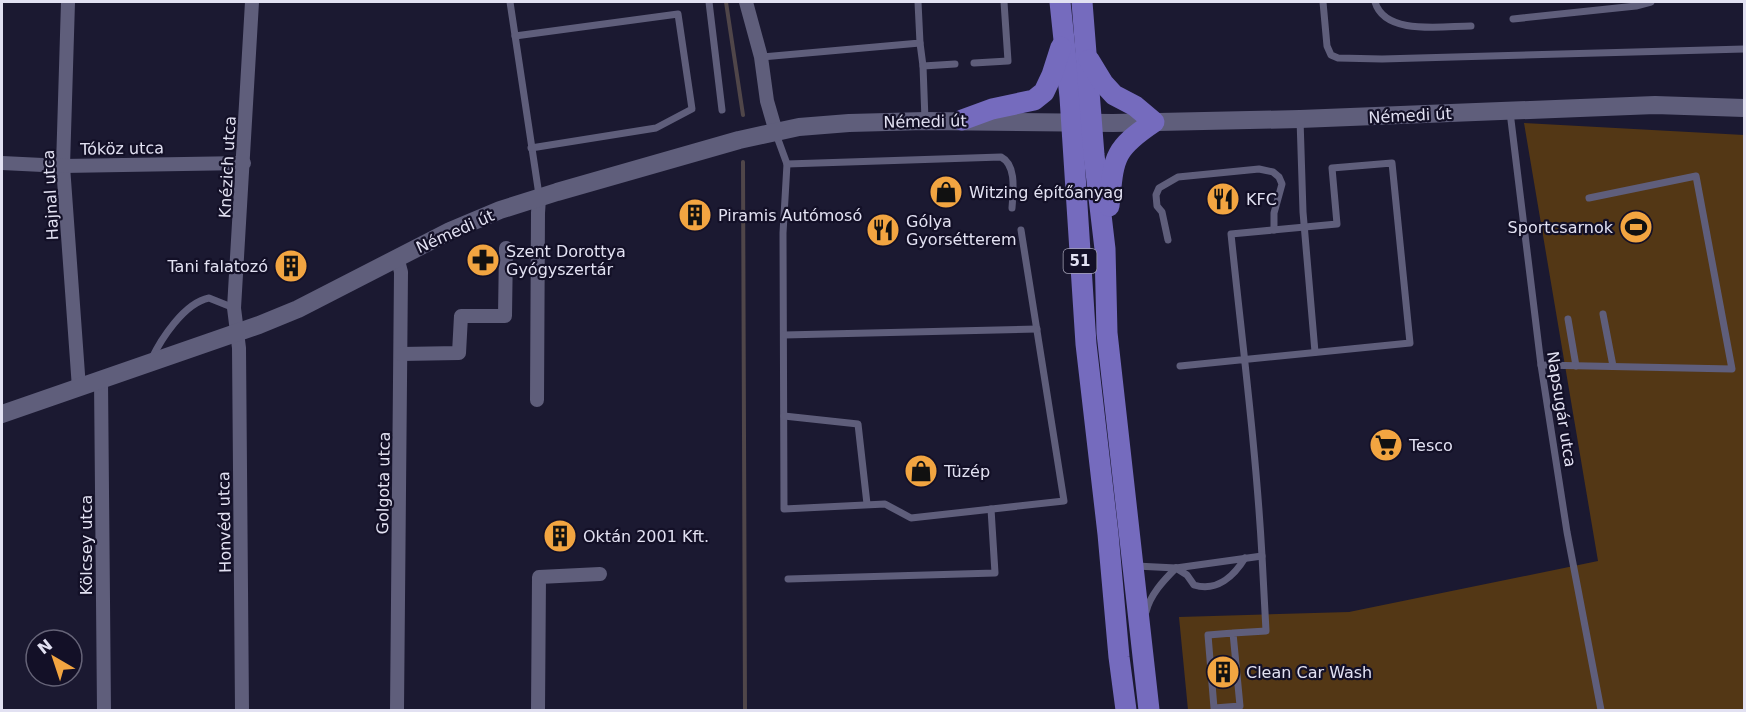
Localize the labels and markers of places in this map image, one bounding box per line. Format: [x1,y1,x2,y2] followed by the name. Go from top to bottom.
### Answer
[928,174,964,210] shop icon: Witzing építőanyag
[1205,181,1241,217] restaurant icon: KFC
[969,183,1123,202] place label: Witzing építőanyag
[1246,190,1277,209] place label: KFC
[677,197,713,233] building icon: Piramis Autómosó
[718,206,862,225] place label: Piramis Autómosó
[1618,209,1654,245] sports icon: Sportcsarnok
[865,212,901,248] restaurant icon: Gólya Gyorsétterem
[906,212,1016,249] place label: Gólya Gyorsétterem
[1508,218,1614,237] place label: Sportcsarnok
[465,242,501,278] pharmacy icon: Szent Dorottya Gyógyszertár
[506,242,626,279] place label: Szent Dorottya Gyógyszertár
[273,248,309,284] building icon: Tani falatozó
[166,257,268,276] place label: Tani falatozó
[1368,427,1404,463] supermarket icon: Tesco
[1408,436,1453,455] place label: Tesco
[903,453,939,489] shop icon: Tüzép
[943,462,990,481] place label: Tüzép
[542,518,578,554] building icon: Oktán 2001 Kft.
[583,527,709,546] place label: Oktán 2001 Kft.
[1205,654,1241,690] building icon: Clean Car Wash
[1246,663,1372,682] place label: Clean Car Wash

